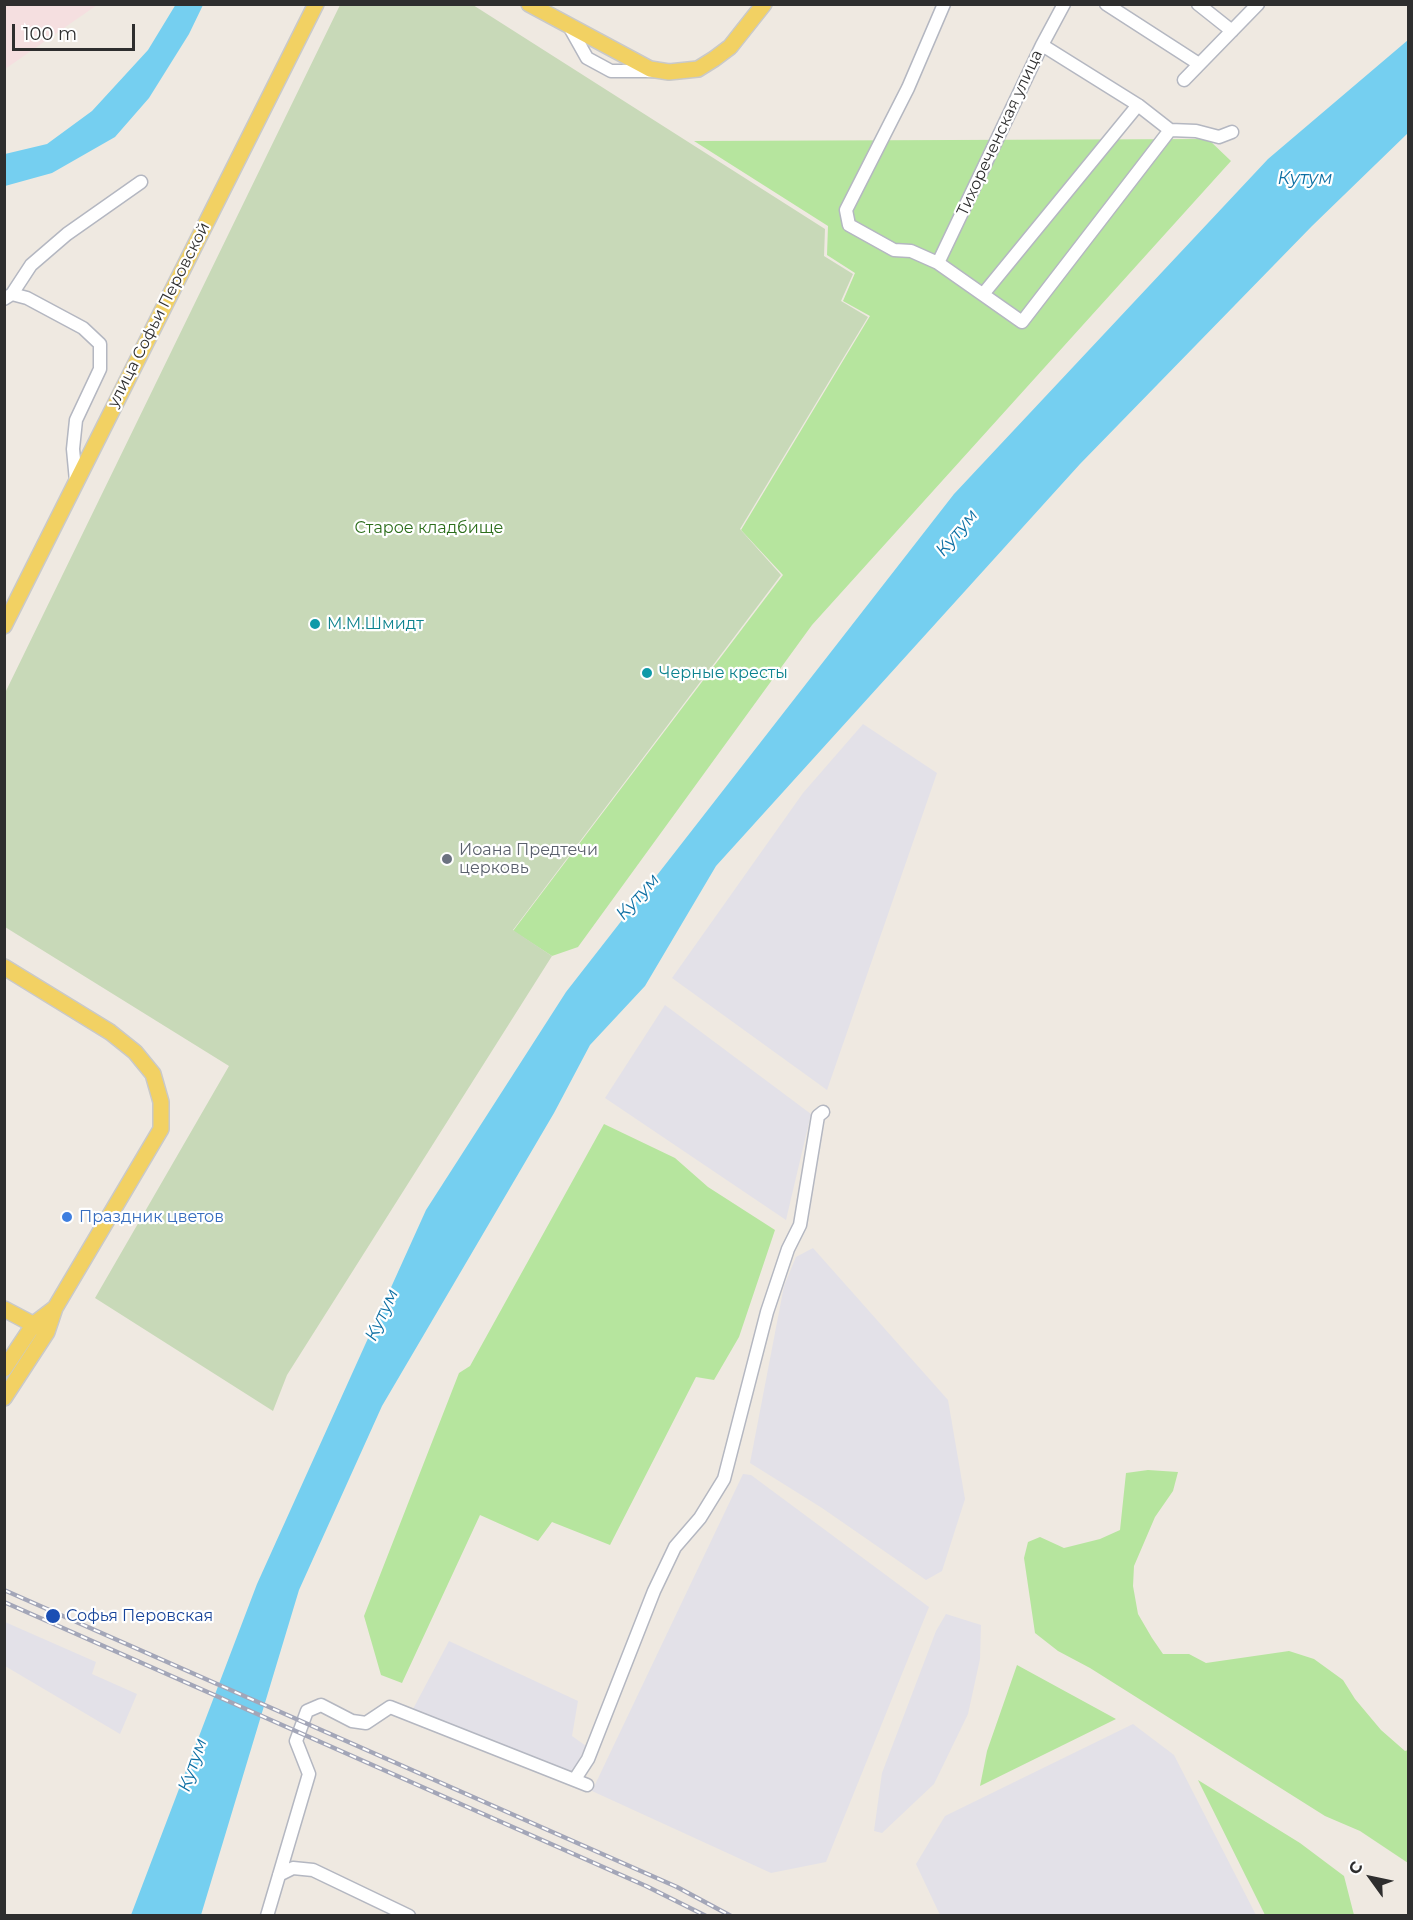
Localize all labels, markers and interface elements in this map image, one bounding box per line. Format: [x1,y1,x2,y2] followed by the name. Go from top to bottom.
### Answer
[15,12,138,50] scale bar
[23,23,77,45] text: 100 m
[953,47,1047,219] street label: Тихореченская улица
[1278,168,1332,190] water label: Кутум
[104,219,214,411] street label: улица Софьи Перовской
[931,505,983,561] water label: Кутум
[355,518,503,538] park label: Старое кладбище
[327,614,424,634] place label: М.М.Шмидт
[308,617,322,631] marker: М.М.Шмидт
[659,663,788,683] place label: Черные кресты
[640,666,654,680] marker: Черные кресты
[459,840,598,878] place label: Иоана Предтечи церковь
[440,852,454,866] marker: Иоана Предтечи церковь
[612,869,664,925] water label: Кутум
[79,1207,224,1227] place label: Праздник цветов
[60,1210,74,1224] marker: Праздник цветов
[361,1286,403,1344] water label: Кутум
[66,1606,213,1626] place label: Софья Перовская
[44,1607,62,1625] marker: Софья Перовская
[174,1735,212,1795] water label: Кутум
[1341,1848,1401,1908] north arrow
[1344,1858,1367,1878] text: С

